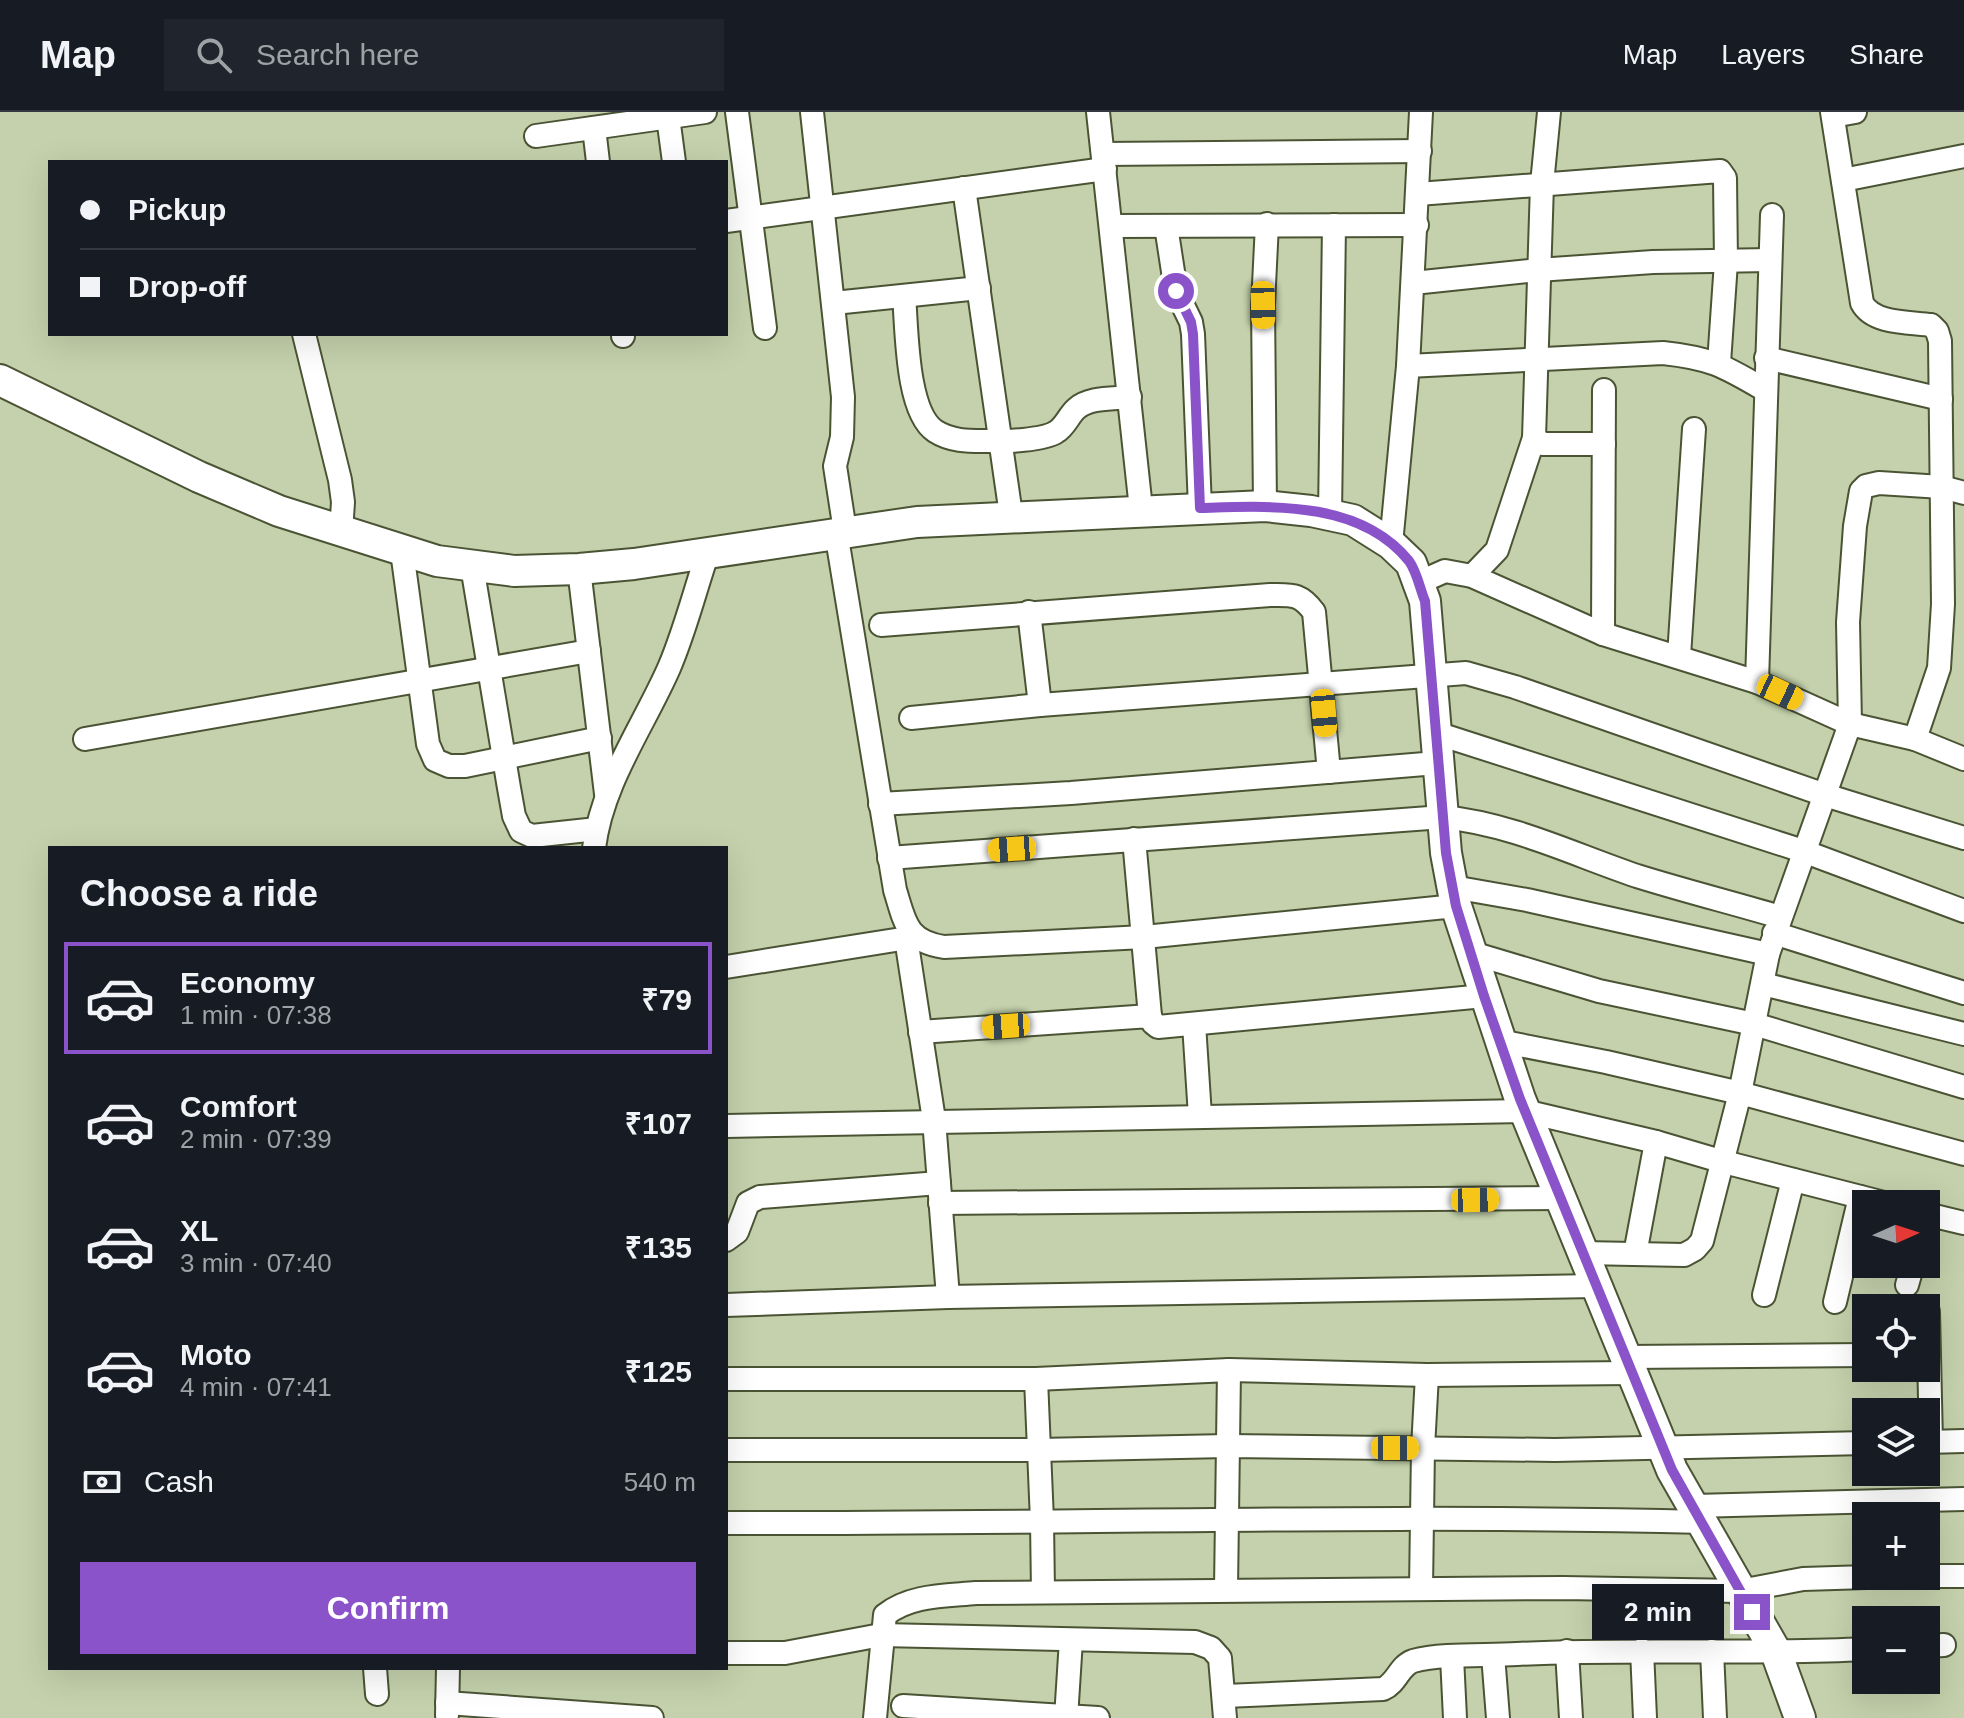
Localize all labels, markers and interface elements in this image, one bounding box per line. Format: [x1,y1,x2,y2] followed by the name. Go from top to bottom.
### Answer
[164,19,724,91] search box
[192,33,236,77] icon: search
[40,34,116,76] text: Map
[256,38,419,71] text: Search here
[1623,39,1677,70] text: Map
[1721,39,1805,70] text: Layers
[1849,39,1924,70] text: Share
[128,193,226,226] text: Pickup
[128,270,246,303] text: Drop-off
[1158,273,1194,309] route start
[1251,281,1275,329] car
[1753,671,1807,713] car
[1310,688,1338,738] car
[987,835,1037,863] car
[80,873,318,914] text: Choose a ride
[84,962,156,1034] icon: car
[180,966,315,999] text: Economy
[641,983,692,1016] text: ₹79
[180,1000,332,1030] text: 1 min · 07:38
[981,1012,1031,1040] car
[84,1086,156,1158] icon: car
[180,1090,297,1123] text: Comfort
[625,1107,692,1140] text: ₹107
[180,1124,332,1154] text: 2 min · 07:39
[1451,1188,1499,1212] car
[1852,1190,1940,1278] north arrow
[1852,1190,1940,1694] map controls
[84,1210,156,1282] icon: car
[180,1214,218,1247] text: XL
[625,1231,692,1264] text: ₹135
[180,1248,332,1278] text: 3 min · 07:40
[1852,1294,1940,1382] button: locate
[84,1334,156,1406] icon: car
[180,1338,252,1371] text: Moto
[625,1355,692,1388] text: ₹125
[180,1372,332,1402] text: 4 min · 07:41
[1852,1398,1940,1486] button: layers
[1371,1436,1419,1460] car
[80,1460,124,1504] icon: cash
[144,1465,214,1498] text: Cash
[624,1467,696,1497] text: 540 m
[1852,1502,1940,1590] button: +
[80,1562,696,1654] button: Confirm
[1592,1584,1724,1640] callout: 2 min
[1734,1594,1770,1630] route end
[1624,1597,1692,1627] text: 2 min
[1852,1606,1940,1694] button: −

